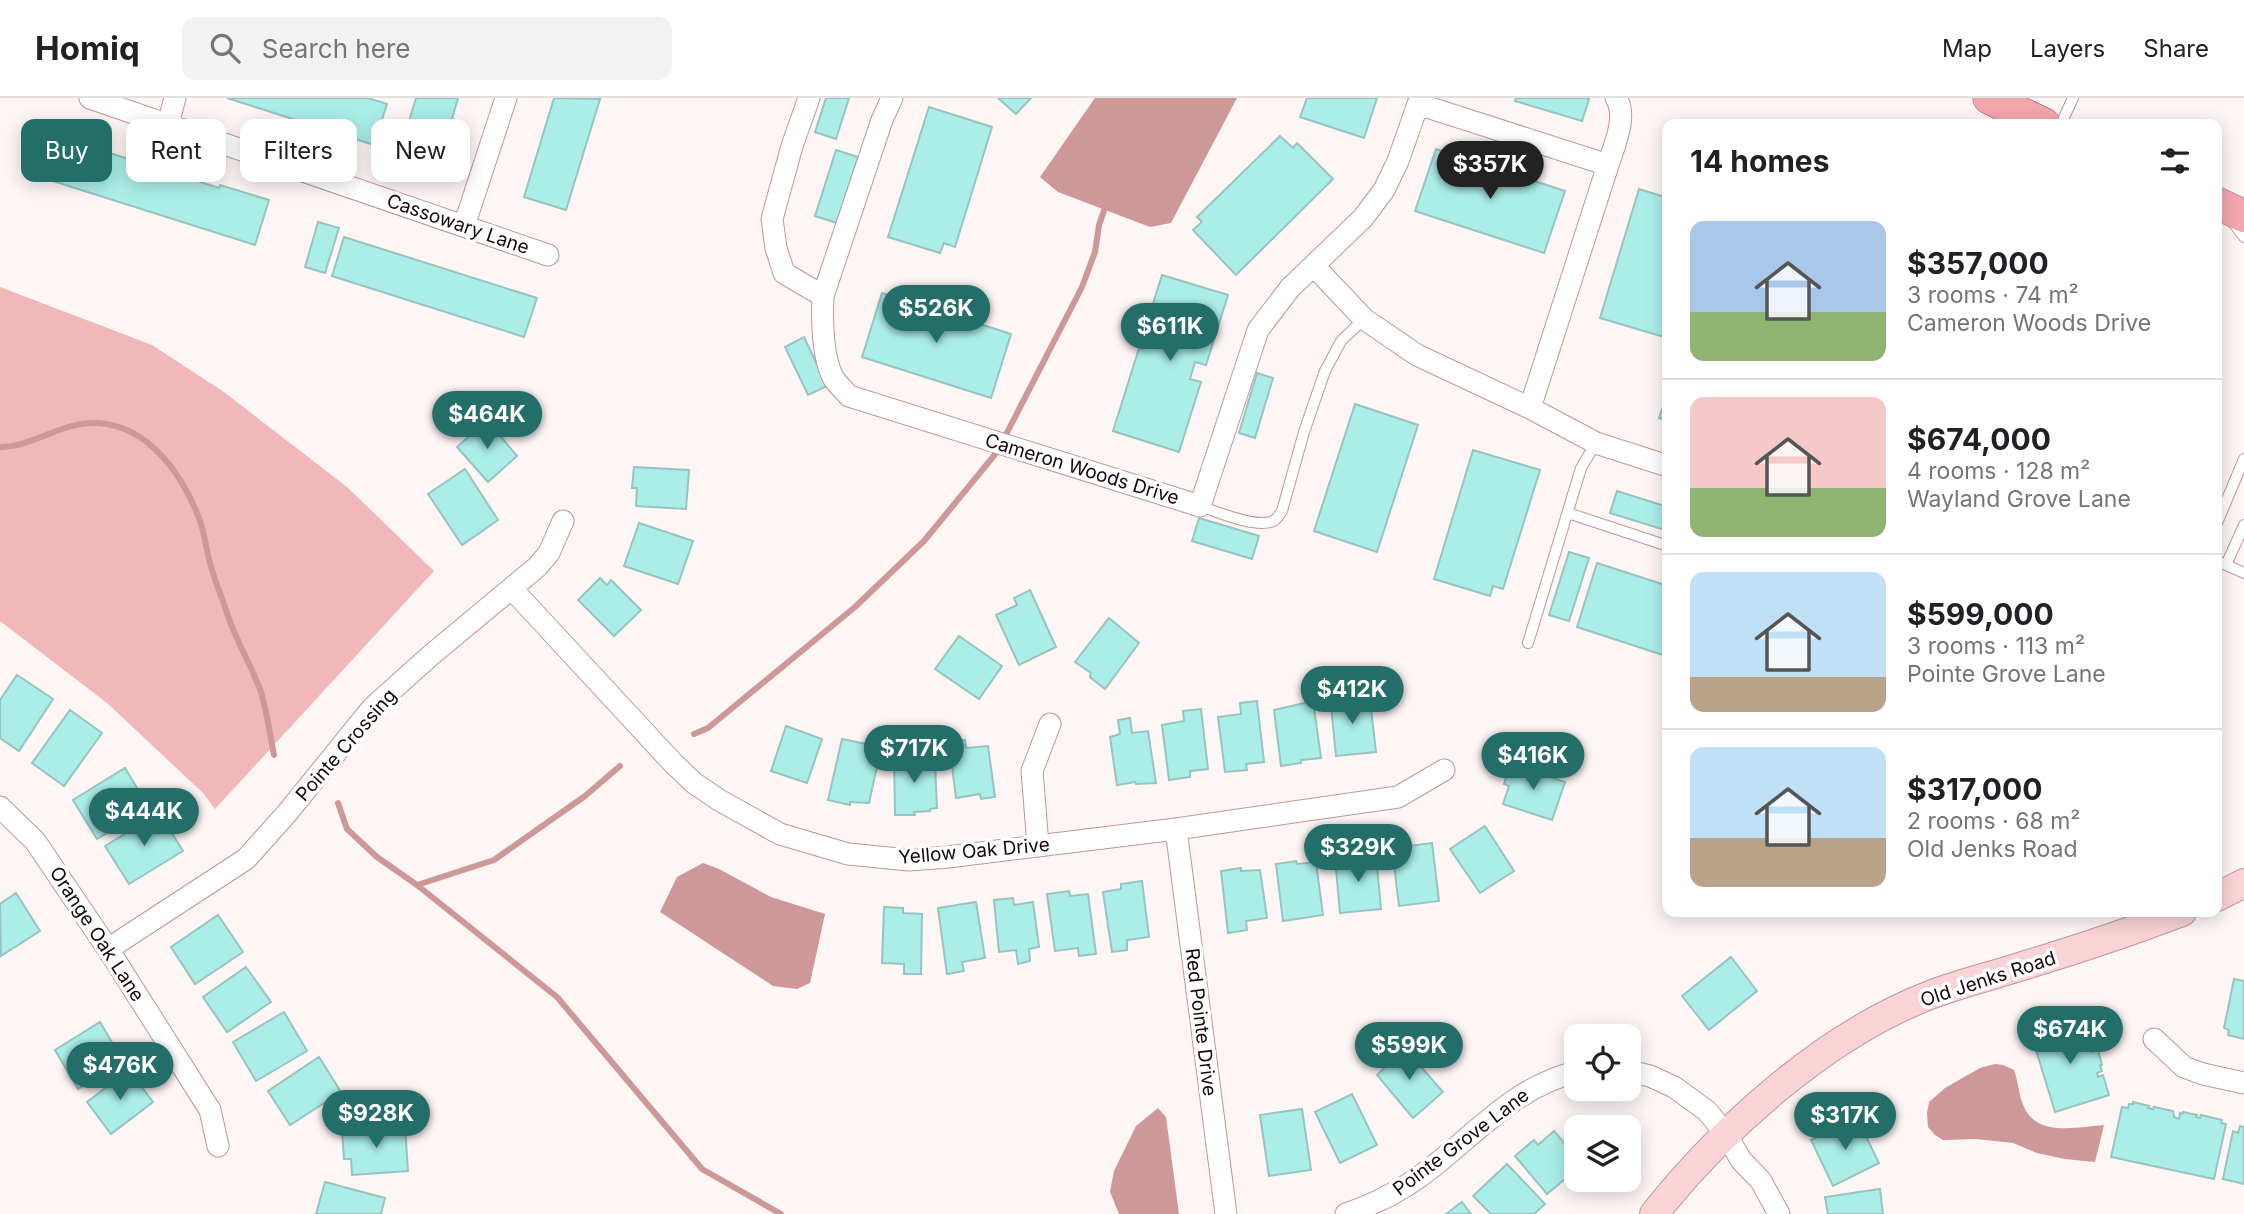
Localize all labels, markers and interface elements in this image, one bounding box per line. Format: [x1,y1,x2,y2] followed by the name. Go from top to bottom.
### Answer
[182,17,672,80] search box
[35,28,140,68] text: Homiq
[206,29,244,67] icon: search
[262,33,410,64] text: Search here
[1942,34,1992,63] text: Map
[2030,34,2105,63] text: Layers
[2143,34,2209,63] text: Share
[21,119,112,182] chip: Buy
[126,119,226,182] chip: Rent
[240,119,357,182] chip: Filters
[371,119,470,182] chip: New
[1441,141,1539,201] pin: $357K
[2156,142,2194,180] icon: filters
[1690,143,1829,179] text: 14 homes
[1453,150,1527,178] text: $357K
[384,189,532,259] street label: Cassowary Lane
[1907,245,2049,281] text: $357,000
[1746,249,1830,333] icon: home
[1907,281,2079,309] text: 3 rooms · 74 m²
[887,286,985,345] pin: $526K
[898,294,974,322] text: $526K
[1121,303,1219,363] pin: $611K
[1907,309,2151,337] text: Cameron Woods Drive
[1137,312,1203,340] text: $611K
[438,392,536,451] pin: $464K
[448,400,526,428] text: $464K
[1907,421,2051,457] text: $674,000
[1746,425,1830,509] icon: home
[982,429,1182,509] street label: Cameron Woods Drive
[1907,457,2090,485] text: 4 rooms · 128 m²
[1907,485,2131,513] text: Wayland Grove Lane
[1907,596,2054,632] text: $599,000
[1746,600,1830,684] icon: home
[1907,632,2085,660] text: 3 rooms · 113 m²
[1907,660,2106,688] text: Pointe Grove Lane
[1303,666,1401,726] pin: $412K
[1317,675,1387,703] text: $412K
[291,684,401,806] street label: Pointe Crossing
[865,726,963,785] pin: $717K
[1484,732,1582,792] pin: $416K
[880,734,948,762] text: $717K
[1497,741,1569,769] text: $416K
[1907,771,2042,807] text: $317,000
[1746,775,1830,859] icon: home
[95,788,193,848] pin: $444K
[105,797,183,825] text: $444K
[1907,807,2080,835] text: 2 rooms · 68 m²
[1309,824,1407,884] pin: $329K
[897,833,1051,869] street label: Yellow Oak Drive
[1320,833,1396,861] text: $329K
[1907,835,2078,863] text: Old Jenks Road
[45,862,149,1006] street label: Orange Oak Lane
[1917,946,2059,1012] street label: Old Jenks Road
[1181,947,1221,1097] street label: Red Pointe Drive
[2021,1006,2119,1066] pin: $674K
[2033,1015,2107,1043] text: $674K
[1360,1023,1458,1082] pin: $599K
[1564,1024,1641,1192] map controls
[1564,1024,1641,1101] button: locate
[1371,1031,1447,1059] text: $599K
[71,1042,169,1102] pin: $476K
[82,1051,158,1079] text: $476K
[1389,1083,1533,1201] street label: Pointe Grove Lane
[327,1090,425,1150] pin: $928K
[1796,1093,1894,1152] pin: $317K
[338,1099,414,1127] text: $928K
[1810,1101,1880,1129] text: $317K
[1564,1115,1641,1192] button: layers

